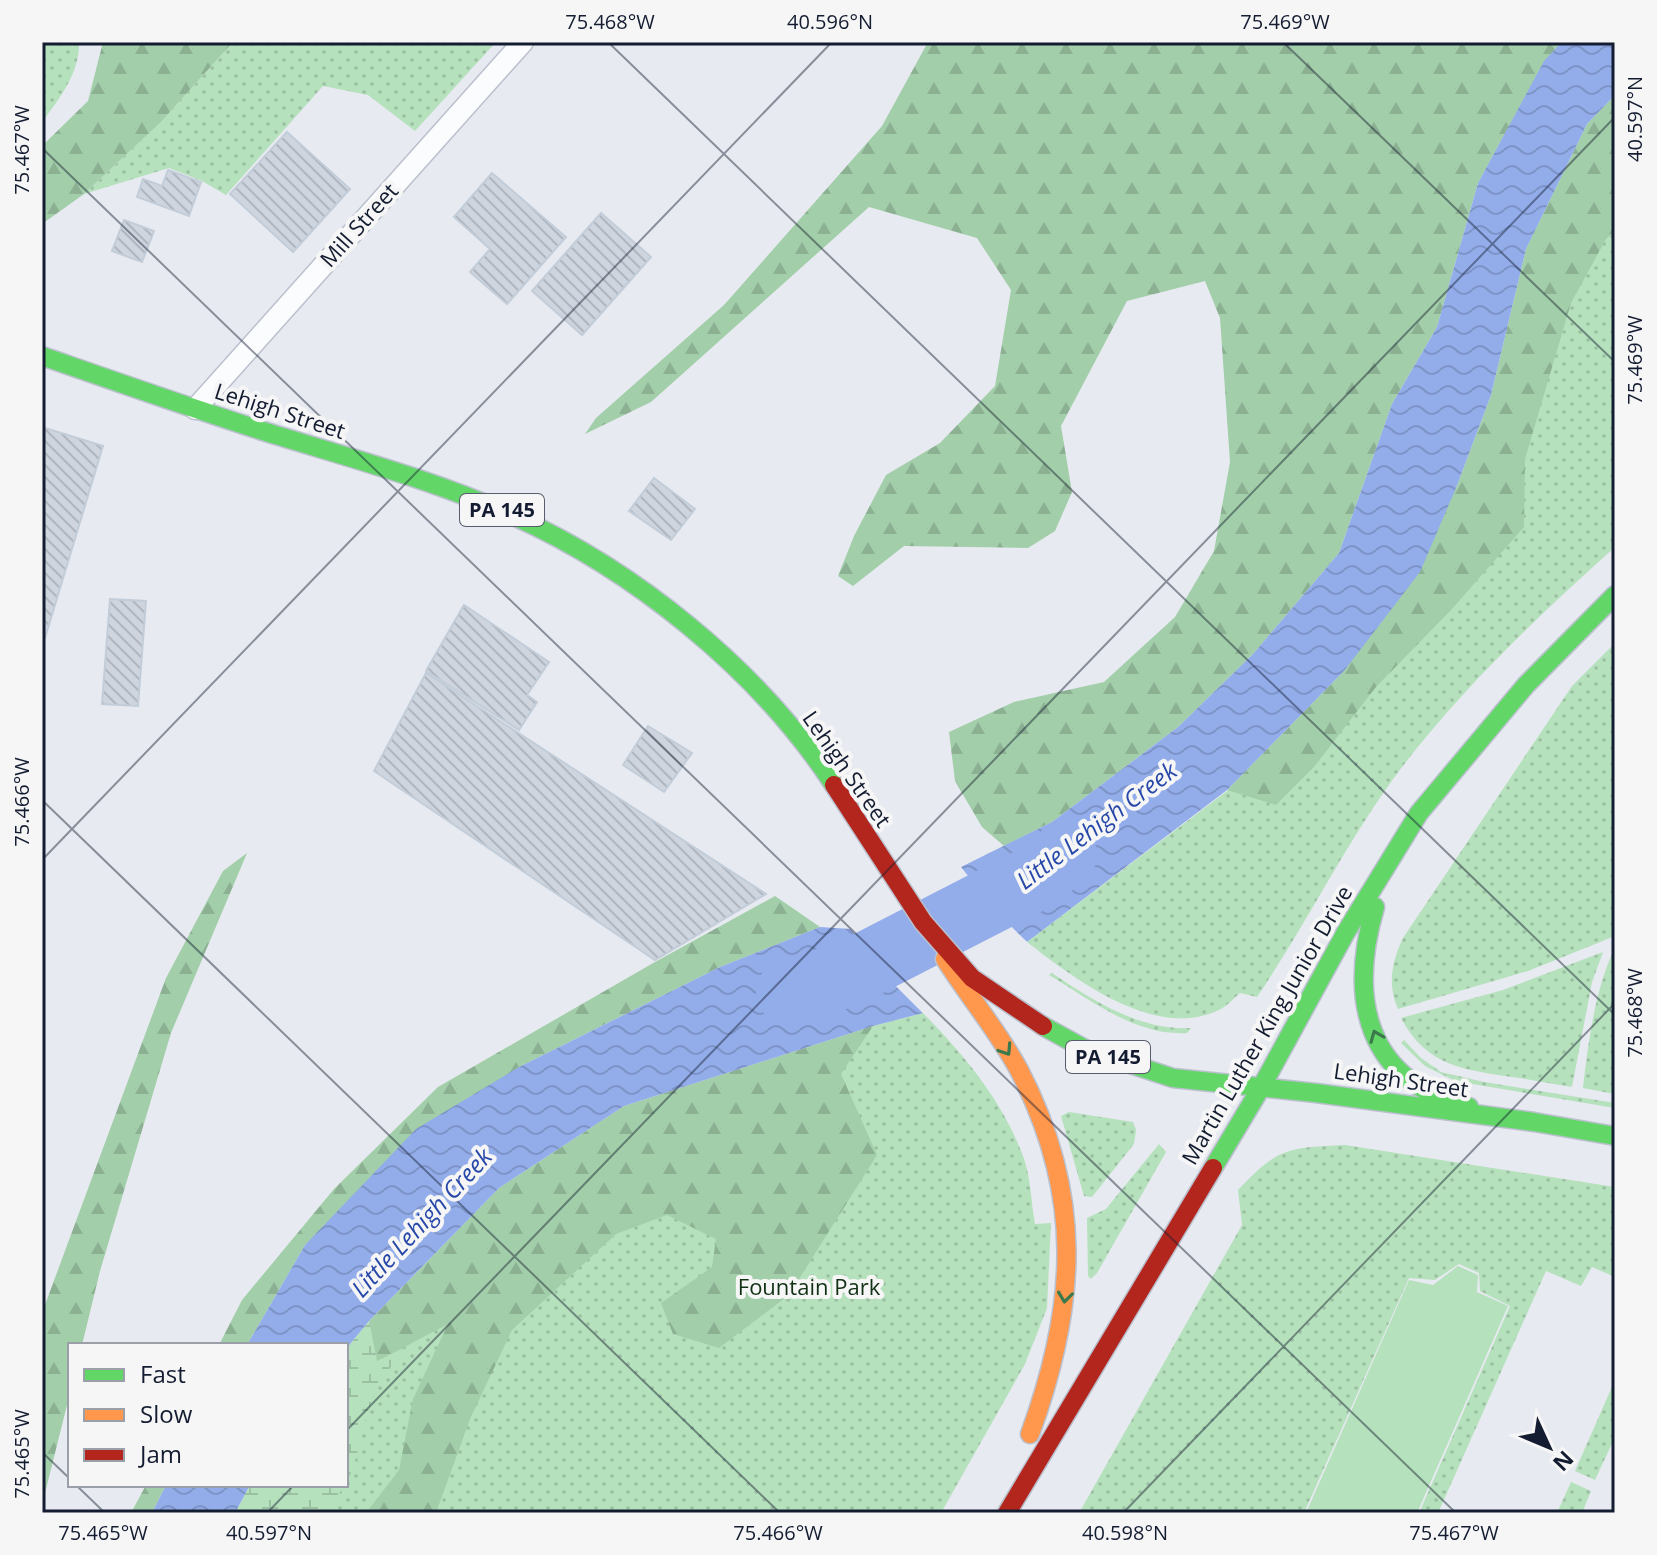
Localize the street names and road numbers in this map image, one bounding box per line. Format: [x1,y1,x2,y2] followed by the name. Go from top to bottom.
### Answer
[312,176,404,273] street label: Mill Street
[211,375,350,445] street label: Lehigh Street
[460,494,544,526] road number: PA 145
[797,704,899,833] street label: Lehigh Street
[1174,880,1358,1169] street label: Martin Luther King Junior Drive
[1066,1041,1150,1073] road number: PA 145
[1332,1055,1470,1103] street label: Lehigh Street

